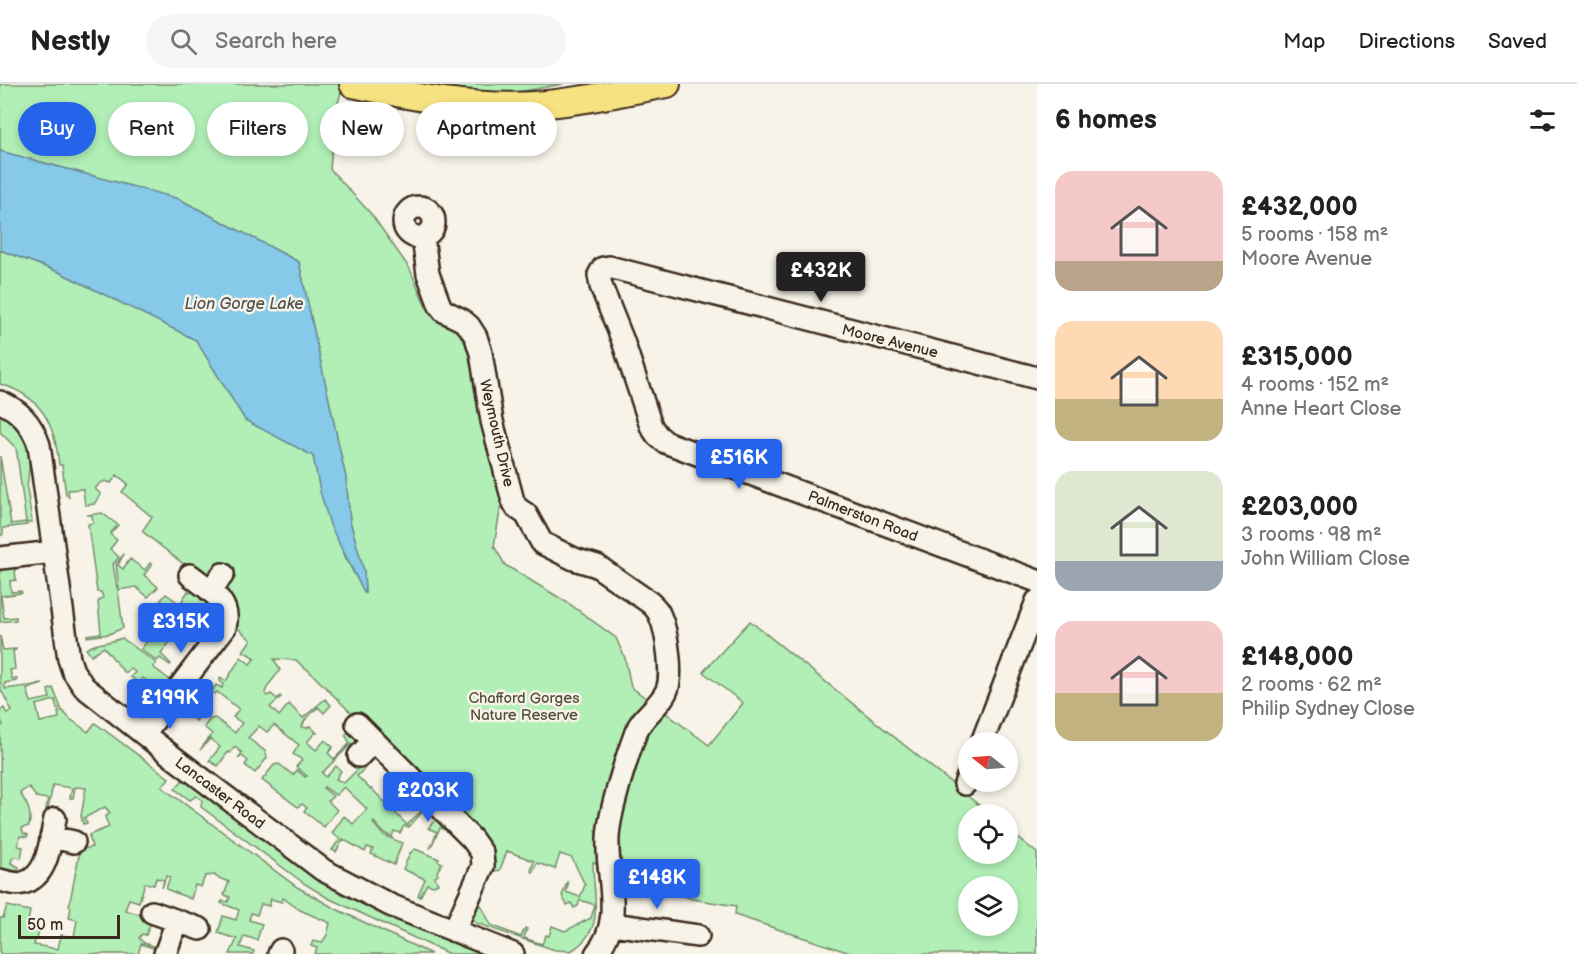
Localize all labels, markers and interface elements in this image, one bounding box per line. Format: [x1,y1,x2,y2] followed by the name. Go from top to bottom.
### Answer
[146,14,566,68] search box
[30,25,110,58] text: Nestly
[167,25,200,58] icon: search
[215,28,337,55] text: Search here
[1283,29,1326,54] text: Map
[1359,29,1455,54] text: Directions
[1488,29,1547,54] text: Saved
[18,102,96,156] chip: Buy
[108,102,195,156] chip: Rent
[207,102,308,156] chip: Filters
[320,102,404,156] chip: New
[416,102,557,156] chip: Apartment
[1526,104,1559,137] icon: filters
[1055,105,1157,136] text: 6 homes
[1241,192,1358,223] text: £432,000
[1103,195,1175,267] icon: home
[1241,223,1388,247] text: 5 rooms · 158 m²
[1241,247,1372,271] text: Moore Avenue
[779,252,863,303] pin: £432K
[790,259,852,283] text: £432K
[184,295,304,314] water label: Lion Gorge Lake
[840,320,940,363] street label: Moore Avenue
[1241,342,1353,373] text: £315,000
[1103,345,1175,417] icon: home
[1241,373,1389,397] text: 4 rooms · 152 m²
[475,378,518,489] street label: Weymouth Drive
[1241,397,1401,421] text: Anne Heart Close
[697,439,781,490] pin: £516K
[710,446,768,470] text: £516K
[805,487,921,546] street label: Palmerston Road
[1241,492,1358,523] text: £203,000
[1103,495,1175,567] icon: home
[1241,523,1382,547] text: 3 rooms · 98 m²
[1241,547,1410,571] text: John William Close
[139,603,223,654] pin: £315K
[152,610,210,634] text: £315K
[1241,642,1353,673] text: £148,000
[1103,645,1175,717] icon: home
[1241,673,1382,697] text: 2 rooms · 62 m²
[128,679,212,730] pin: £199K
[141,686,199,710] text: £199K
[468,689,580,725] park label: Chafford Gorges Nature Reserve
[1241,697,1415,721] text: Philip Sydney Close
[958,732,1018,792] north arrow
[958,732,1018,936] map controls
[171,753,268,833] street label: Lancaster Road
[386,772,470,823] pin: £203K
[397,779,459,803] text: £203K
[958,804,1018,864] button: locate
[615,859,699,910] pin: £148K
[628,866,686,890] text: £148K
[958,876,1018,936] button: layers
[18,912,120,940] scale bar
[27,916,63,935] text: 50 m

